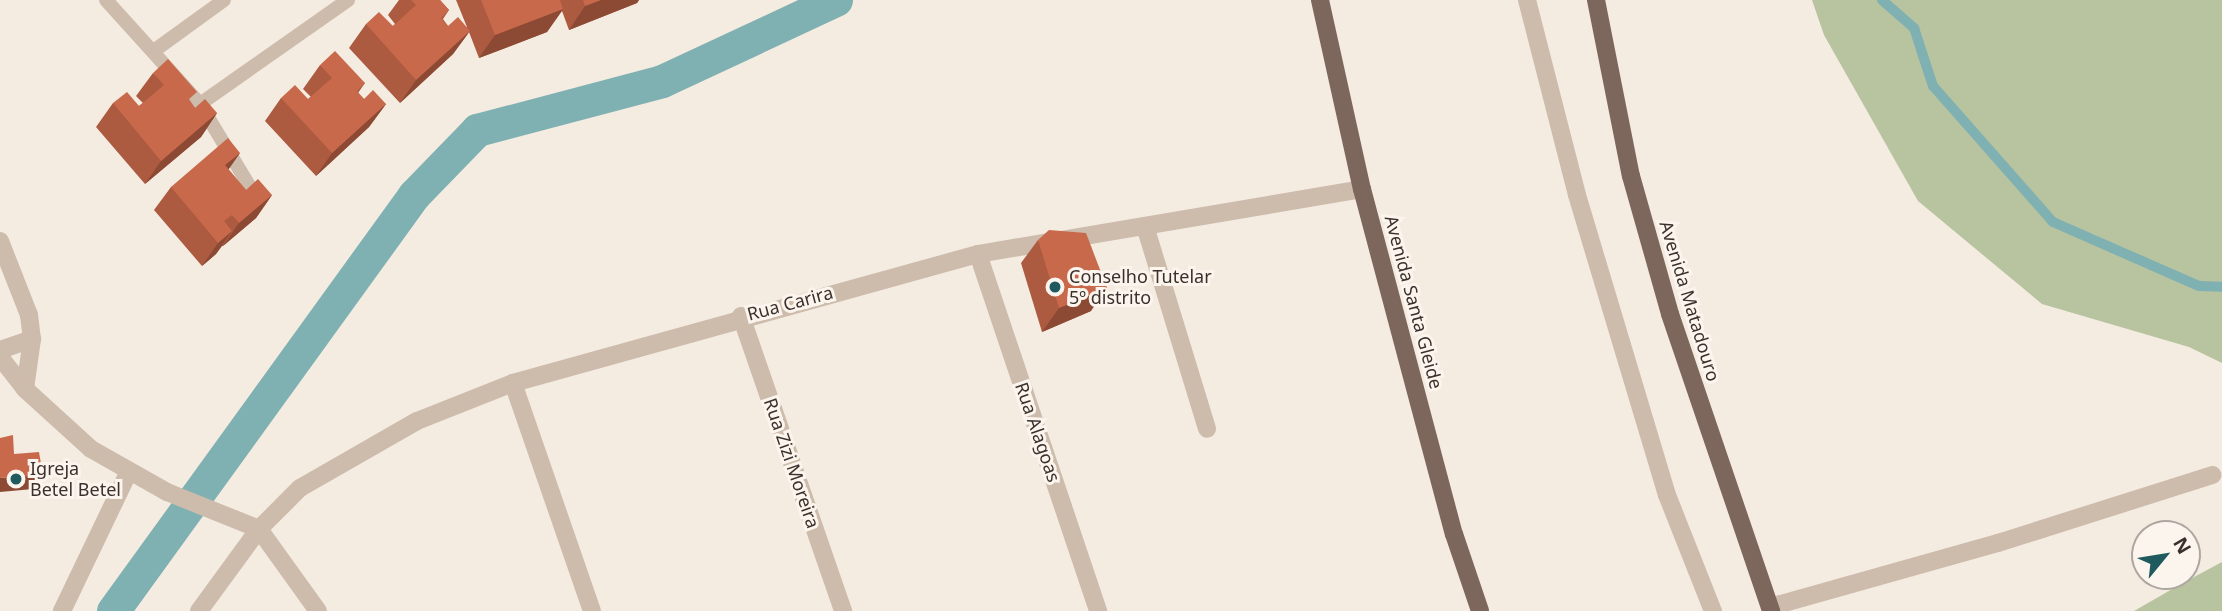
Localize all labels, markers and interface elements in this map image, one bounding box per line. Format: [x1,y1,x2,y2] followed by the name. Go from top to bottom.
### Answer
[1380,213,1448,391] street label: Avenida Santa Gleide
[1655,218,1725,384] street label: Avenida Matadouro
[1069,266,1212,308] place label: Conselho Tutelar 5º distrito
[1047,279,1063,295] marker: Conselho Tutelar 5º distrito
[745,281,835,325] street label: Rua Carira
[1011,379,1065,485] street label: Rua Alagoas
[760,395,824,531] street label: Rua Zizi Moreira
[30,458,121,500] place label: Igreja Betel Betel
[8,471,24,487] marker: Igreja Betel Betel
[2131,520,2201,590] north arrow
[2167,532,2198,559] text: N

